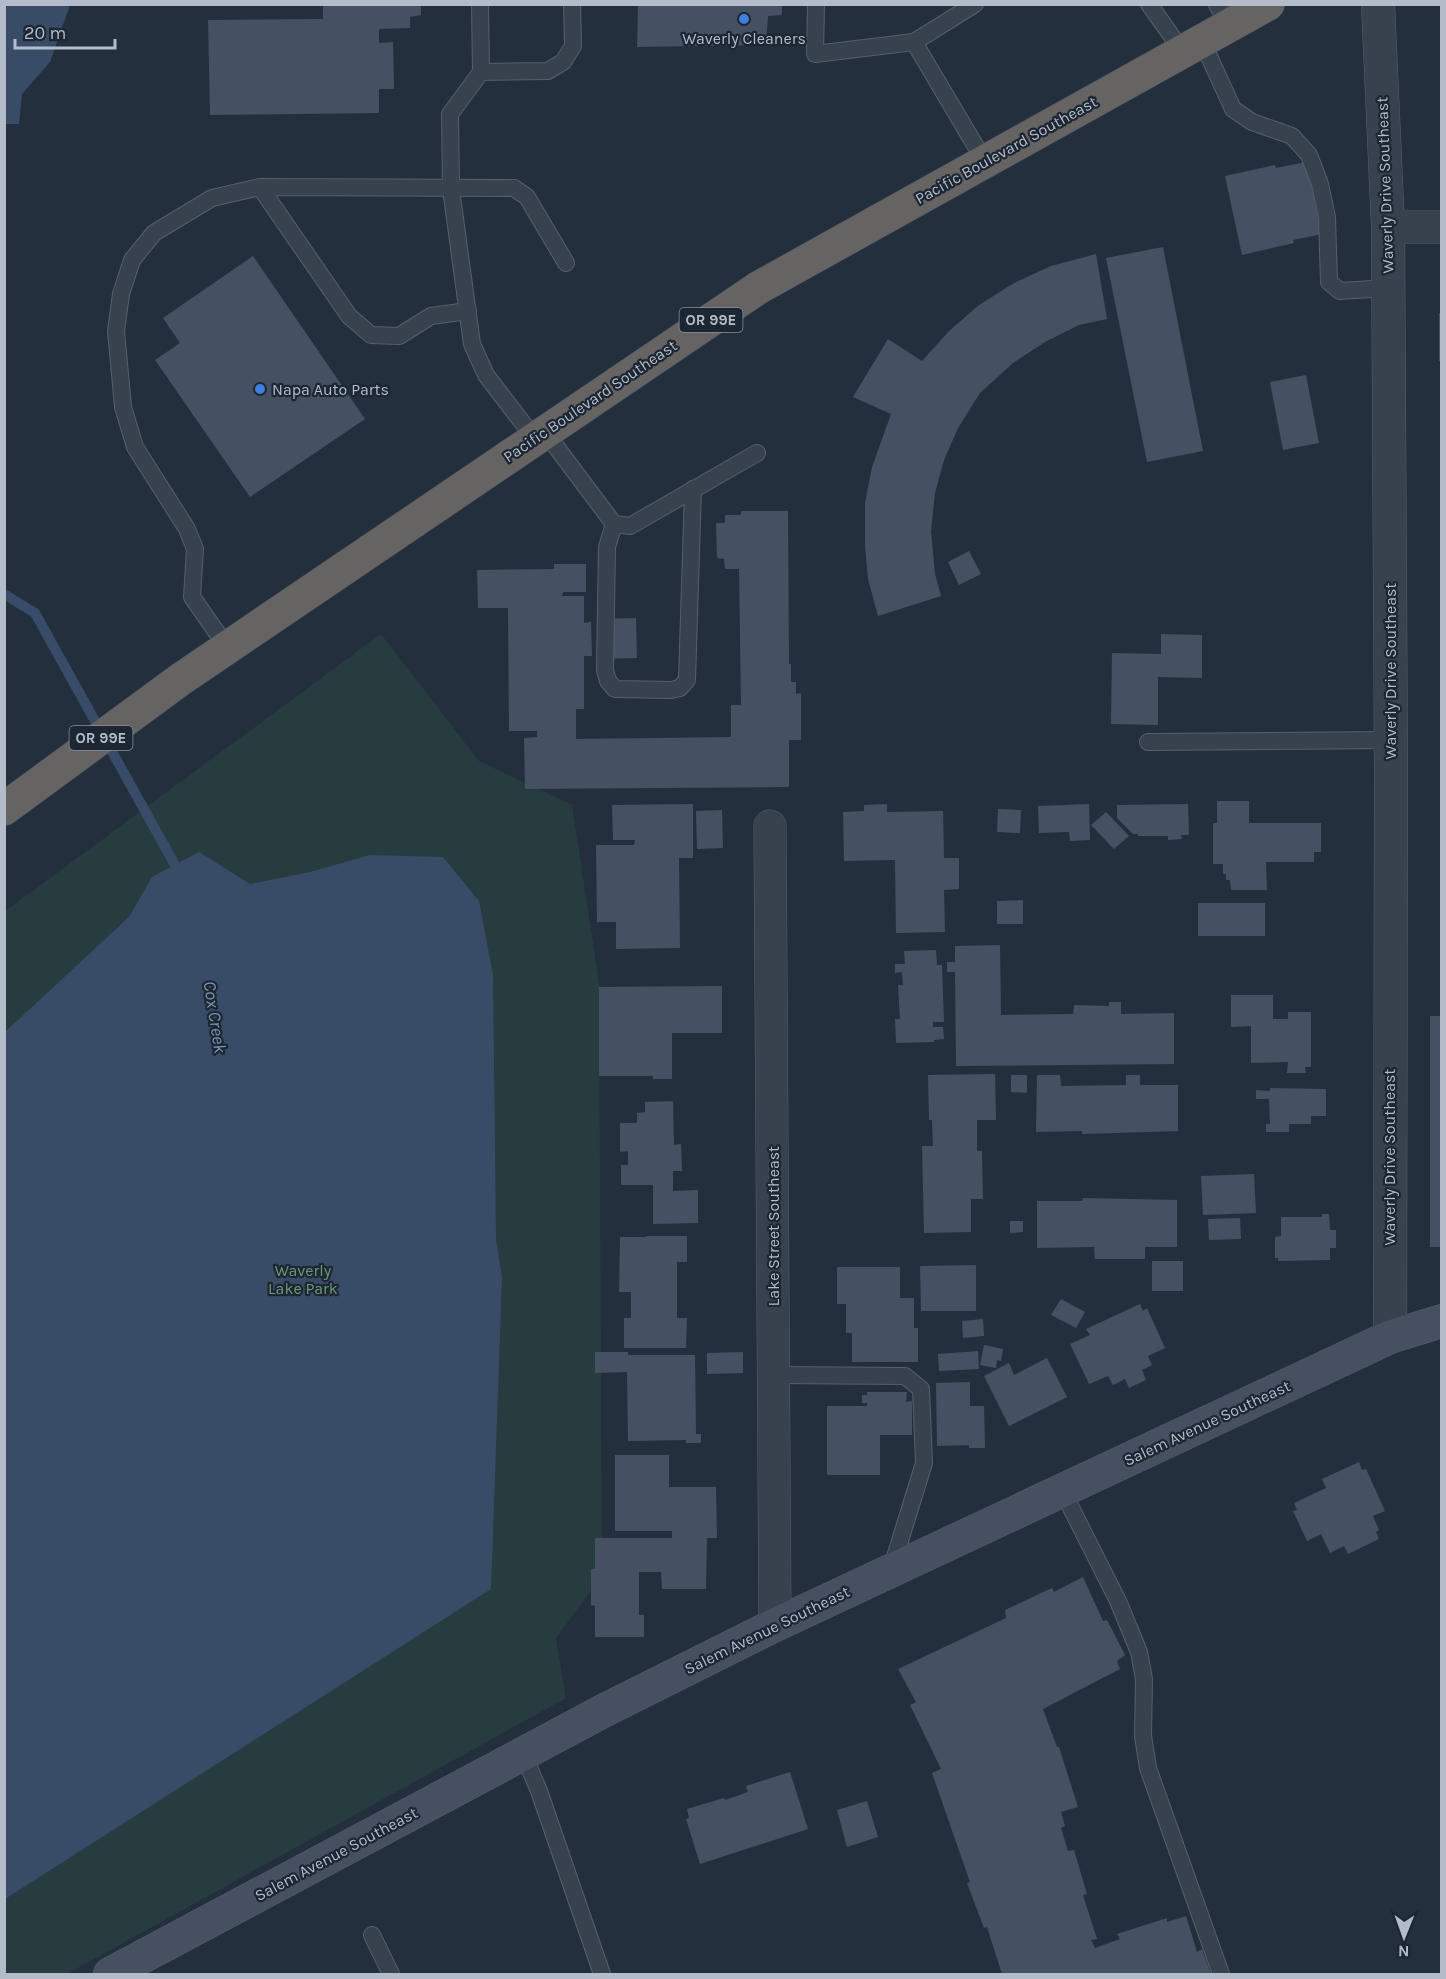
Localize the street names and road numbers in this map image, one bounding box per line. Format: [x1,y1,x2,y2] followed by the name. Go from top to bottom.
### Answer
[912,92,1100,208] street label: Pacific Boulevard Southeast
[1372,96,1398,274] street label: Waverly Drive Southeast
[680,308,742,332] road number: OR 99E
[500,336,680,466] street label: Pacific Boulevard Southeast
[1381,583,1400,759] street label: Waverly Drive Southeast
[70,726,132,750] road number: OR 99E
[1380,1069,1399,1245] street label: Waverly Drive Southeast
[764,1146,783,1306] street label: Lake Street Southeast
[1121,1376,1293,1470] street label: Salem Avenue Southeast
[681,1582,853,1678] street label: Salem Avenue Southeast
[251,1803,421,1905] street label: Salem Avenue Southeast

